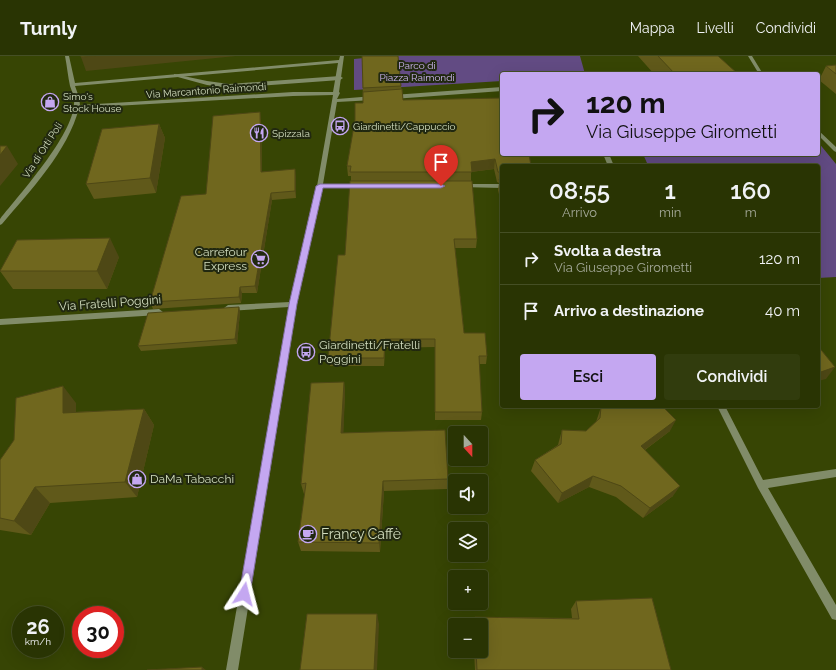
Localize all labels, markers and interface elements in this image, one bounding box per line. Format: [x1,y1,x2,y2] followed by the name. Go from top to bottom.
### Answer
[20,17,77,39] text: Turnly
[630,20,675,36] text: Mappa
[697,20,734,36] text: Livelli
[756,20,816,36] text: Condividi
[379,60,455,83] park label: Parco di Piazza Raimondi
[146,81,266,100] street label: Via Marcantonio Raimondi
[586,87,666,120] text: 120 m
[520,88,572,140] icon: right
[63,91,122,114] place label: Simo's Stock House
[40,92,60,112] shop icon: Simo's Stock House
[330,116,350,136] bus stop icon: Giardinetti/Cappuccio
[20,120,64,180] street label: Via di Orti Poli
[353,121,456,132] place label: Giardinetti/Cappuccio
[586,121,777,142] text: Via Giuseppe Girometti
[249,123,269,143] restaurant icon: Spizzala
[272,128,310,139] place label: Spizzala
[424,145,458,186] pin
[430,151,452,173] icon: arrive
[549,176,610,205] text: 08:55
[665,176,676,205] text: 1
[730,176,771,205] text: 160
[562,205,597,220] text: Arrivo
[659,205,681,220] text: min
[745,205,757,220] text: m
[554,242,661,260] text: Svolta a destra
[195,245,248,273] place label: Carrefour Express
[520,248,542,270] icon: right
[250,249,270,269] supermarket icon: Carrefour Express
[759,250,800,268] text: 120 m
[554,260,692,275] text: Via Giuseppe Girometti
[58,292,162,314] street label: Via Fratelli Poggini
[520,300,542,322] icon: arrive
[554,302,704,320] text: Arrivo a destinazione
[765,302,800,320] text: 40 m
[319,338,420,366] place label: Giardinetti/Fratelli Poggini
[296,342,316,362] bus stop icon: Giardinetti/Fratelli Poggini
[520,354,656,400] button: Esci
[664,354,800,400] button: Condividi
[448,426,488,466] north arrow
[448,426,488,658] map controls
[127,469,147,489] shop icon: DaMa Tabacchi
[150,472,234,486] place label: DaMa Tabacchi
[448,474,488,514] button: sound
[448,522,488,562] button: layers
[298,524,318,544] cafe icon: Francy Caffè
[321,526,401,542] place label: Francy Caffè
[448,570,488,610] button: +
[223,573,265,615] position arrow
[72,606,124,658] speed limit sign: 30
[26,615,50,639] text: 26
[448,618,488,658] button: −
[25,636,51,647] text: km/h

